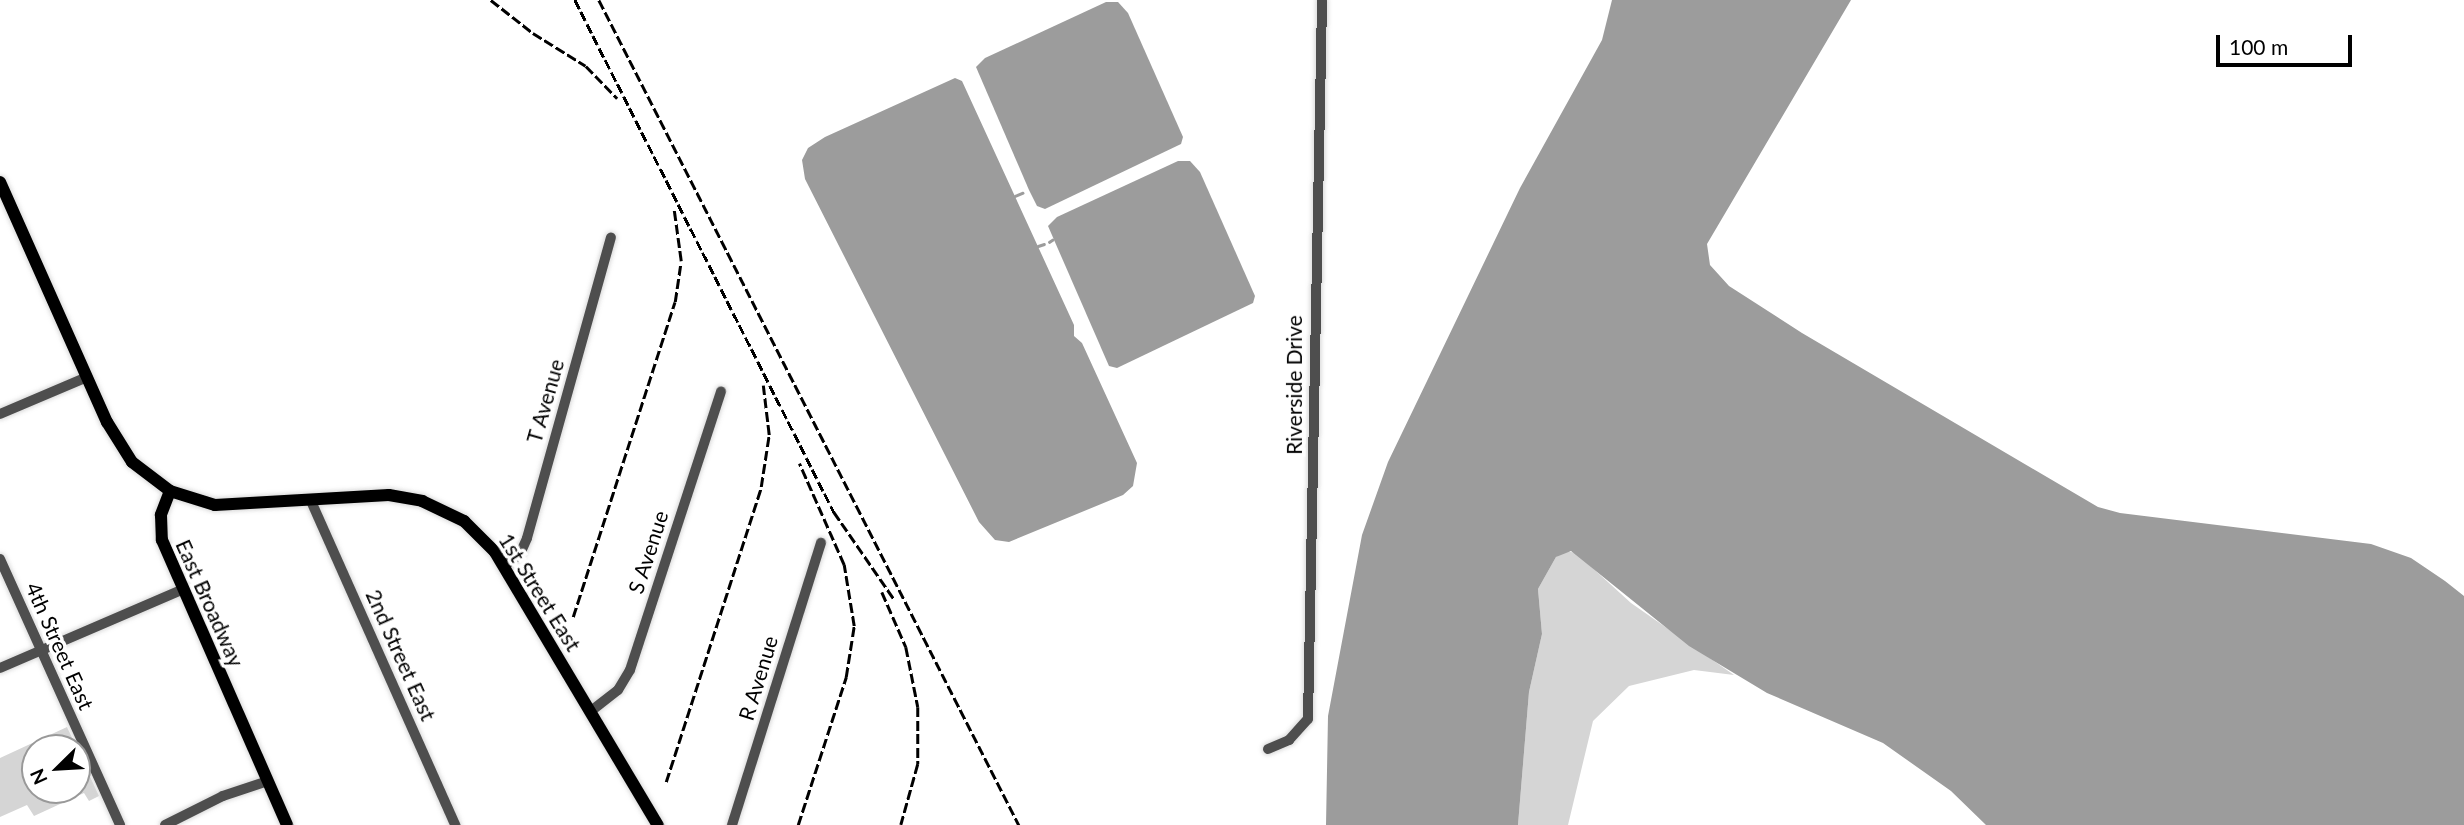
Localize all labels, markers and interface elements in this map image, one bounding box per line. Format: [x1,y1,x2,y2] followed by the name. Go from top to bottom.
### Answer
[2219,21,2356,65] scale bar
[2229,34,2288,59] text: 100 m
[1281,315,1307,455] street label: Riverside Drive
[521,356,569,446] street label: T Avenue
[623,507,673,597] street label: S Avenue
[494,529,586,655] street label: 1st Street East
[171,536,249,670] street label: East Broadway
[21,579,99,713] street label: 4th Street East
[361,586,441,724] street label: 2nd Street East
[733,632,783,724] street label: R Avenue
[21,734,91,804] north arrow
[25,766,52,788] text: N

